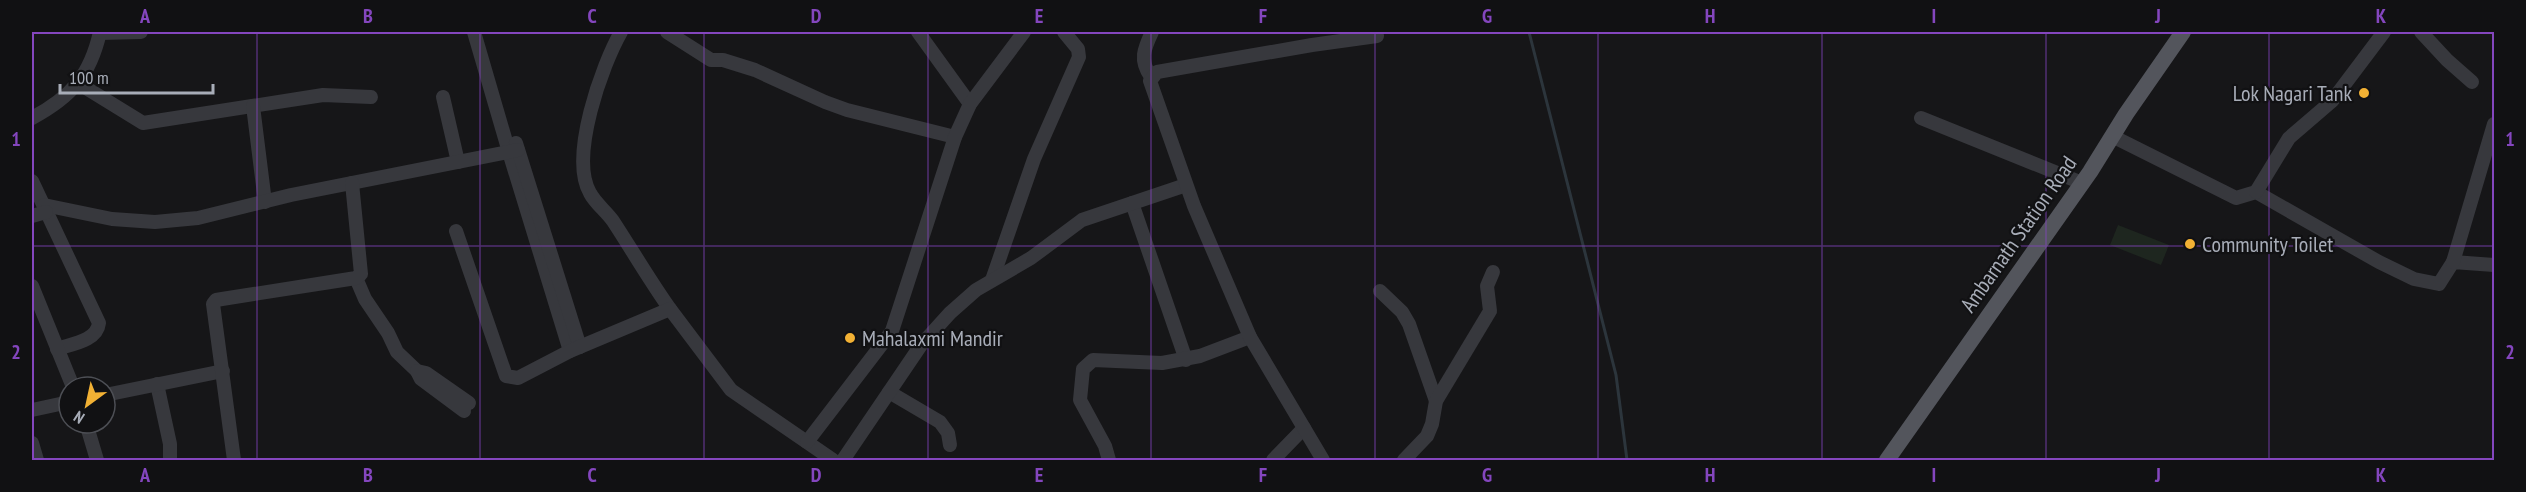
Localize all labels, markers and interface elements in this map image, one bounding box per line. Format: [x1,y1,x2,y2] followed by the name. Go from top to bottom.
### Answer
[139,3,151,29] text: A
[363,3,373,29] text: B
[587,3,597,29] text: C
[811,3,822,29] text: D
[1035,3,1043,29] text: E
[1259,3,1267,29] text: F
[1482,3,1492,29] text: G
[1705,3,1715,29] text: H
[1932,3,1936,29] text: I
[2154,3,2161,29] text: J
[2376,3,2387,29] text: K
[60,57,213,95] scale bar
[69,66,109,89] text: 100 m
[2233,79,2352,107] place label: Lok Nagari Tank
[2357,86,2371,100] marker: Lok Nagari Tank
[11,126,21,152] text: 1
[2505,126,2515,152] text: 1
[1954,150,2082,318] street label: Ambarnath Station Road
[2202,230,2333,258] place label: Community Toilet
[2183,237,2197,251] marker: Community Toilet
[862,324,1003,352] place label: Mahalaxmi Mandir
[843,331,857,345] marker: Mahalaxmi Mandir
[11,339,21,365] text: 2
[2505,339,2515,365] text: 2
[57,375,117,435] north arrow
[70,407,88,428] text: N
[139,462,151,488] text: A
[363,462,373,488] text: B
[587,462,597,488] text: C
[811,462,822,488] text: D
[1035,462,1043,488] text: E
[1259,462,1267,488] text: F
[1482,462,1492,488] text: G
[1705,462,1715,488] text: H
[1932,462,1936,488] text: I
[2154,462,2161,488] text: J
[2376,462,2387,488] text: K

